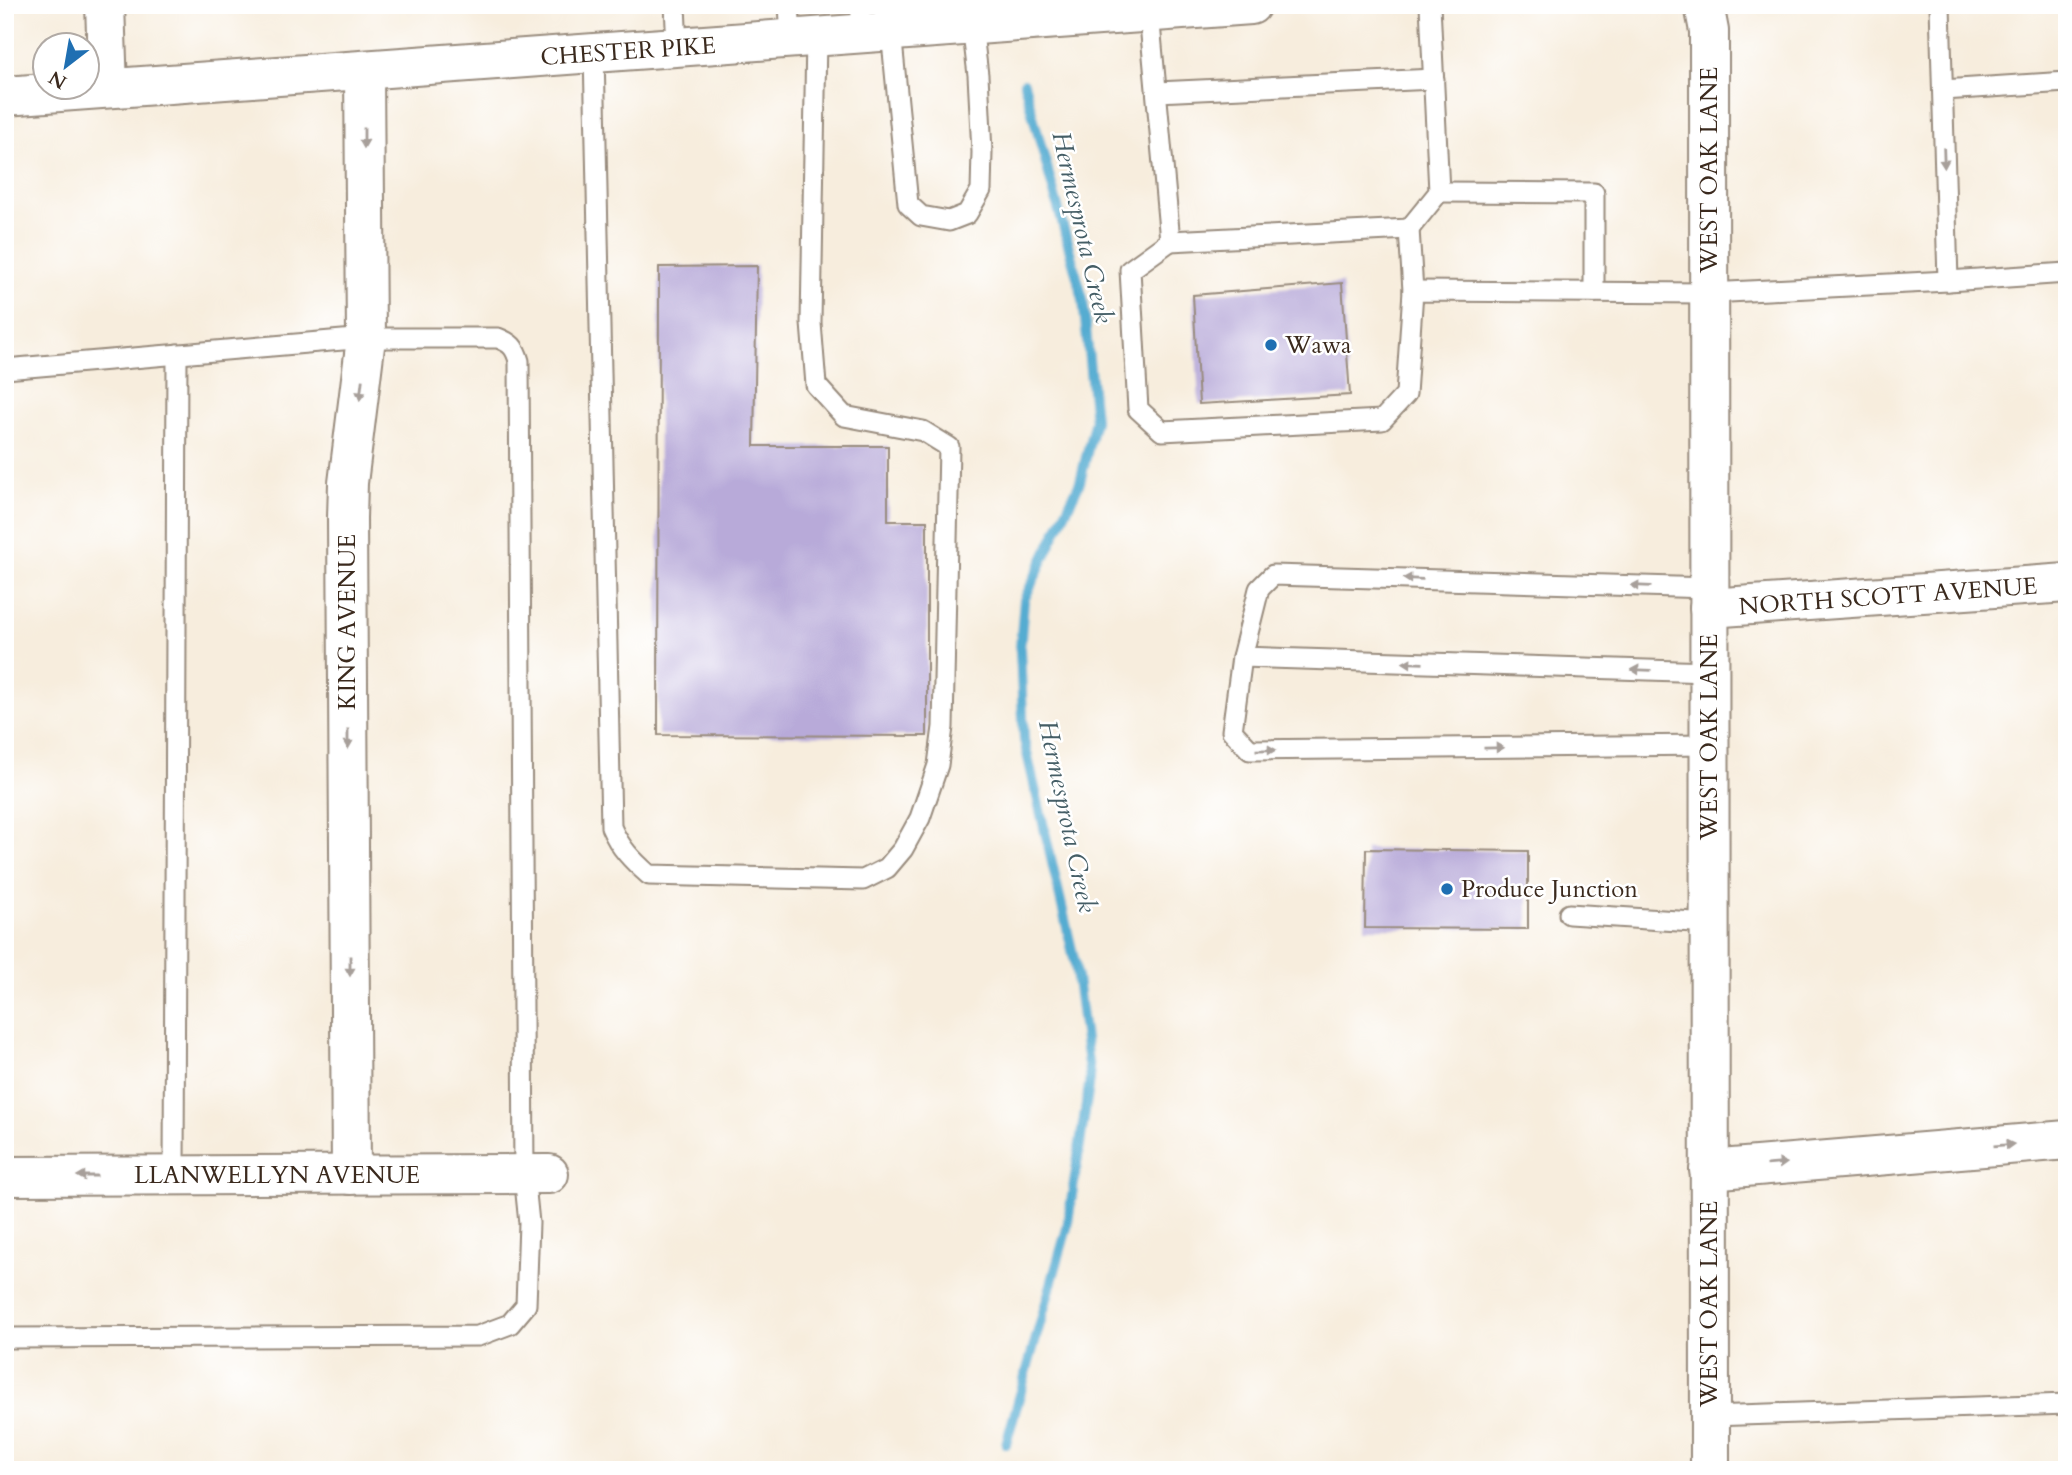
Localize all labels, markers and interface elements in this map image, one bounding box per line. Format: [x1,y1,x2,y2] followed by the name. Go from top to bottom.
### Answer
[539,29,717,74] street label: CHESTER PIKE
[32,32,102,102] north arrow
[44,64,72,95] text: N
[1693,67,1726,274] street label: WEST OAK LANE
[358,127,370,149] one-way arrow
[1043,128,1122,327] water label: Hermesprota Creek
[1938,148,1950,170] one-way arrow
[1284,329,1352,362] place label: Wawa
[1263,337,1279,353] marker: Wawa
[355,379,366,401] one-way arrow
[331,534,364,710] street label: KING AVENUE
[1738,570,2038,623] street label: NORTH SCOTT AVENUE
[1402,574,1424,585] one-way arrow
[1629,580,1651,591] one-way arrow
[1693,634,1726,841] street label: WEST OAK LANE
[1402,657,1424,668] one-way arrow
[1630,664,1652,675] one-way arrow
[1030,717,1105,916] water label: Hermesprota Creek
[342,728,354,750] one-way arrow
[1483,742,1505,753] one-way arrow
[1256,744,1278,756] one-way arrow
[1461,873,1638,906] place label: Produce Junction
[1439,881,1455,897] marker: Produce Junction
[344,956,356,978] one-way arrow
[1993,1139,2015,1150] one-way arrow
[1767,1158,1789,1169] one-way arrow
[134,1159,420,1192] street label: LLANWELLYN AVENUE
[75,1170,97,1182] one-way arrow
[1693,1201,1726,1408] street label: WEST OAK LANE

